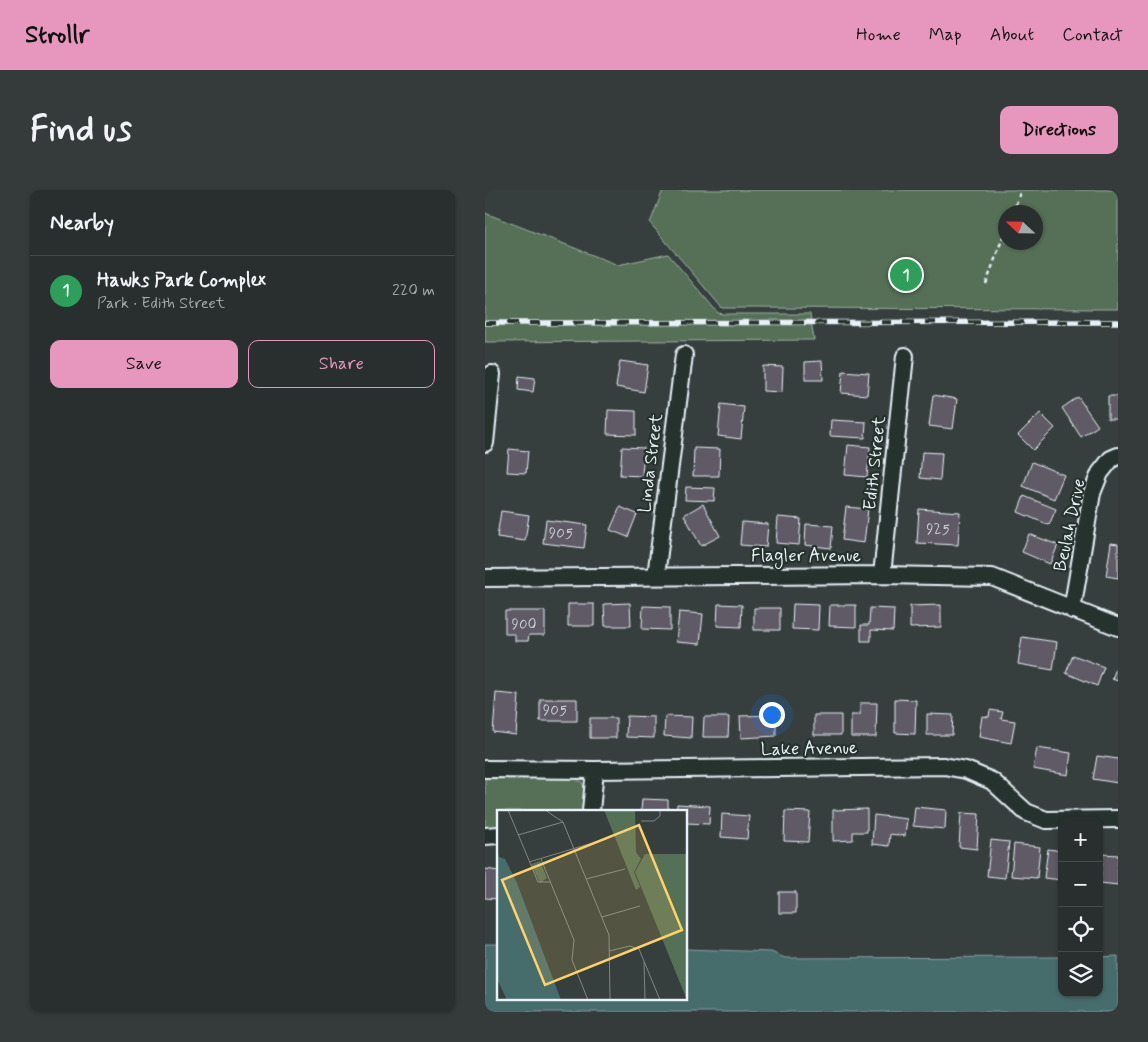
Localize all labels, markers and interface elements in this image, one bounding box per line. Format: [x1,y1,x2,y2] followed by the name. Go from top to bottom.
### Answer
[25,20,89,51] text: Strollr
[856,23,901,47] text: Home
[929,23,962,47] text: Map
[990,23,1034,47] text: About
[1062,23,1123,47] text: Contact
[1000,106,1118,154] button: Directions
[30,107,132,153] text: Find us
[998,205,1043,250] north arrow
[50,209,114,237] text: Nearby
[890,256,922,294] pin: 1
[97,268,266,293] text: Hawks Park Complex
[62,280,70,301] text: 1
[392,280,435,301] text: 220 m
[97,293,225,314] text: Park · Edith Street
[50,340,238,388] button: Save
[248,340,435,388] button: Share
[633,412,669,514] street label: Linda Street
[858,414,892,511] street label: Edith Street
[1048,477,1092,574] street label: Beulah Drive
[926,520,950,540] house number: 925
[549,524,573,544] house number: 905
[751,544,861,569] street label: Flagler Avenue
[512,615,536,635] house number: 900
[543,701,567,721] house number: 905
[759,702,785,728] your location
[760,736,858,762] street label: Lake Avenue
[497,810,687,1000] inset map
[1058,817,1103,997] map controls
[1058,817,1103,862] button: +
[1058,862,1103,907] button: −
[1058,907,1103,952] button: locate
[1058,952,1103,997] button: layers

